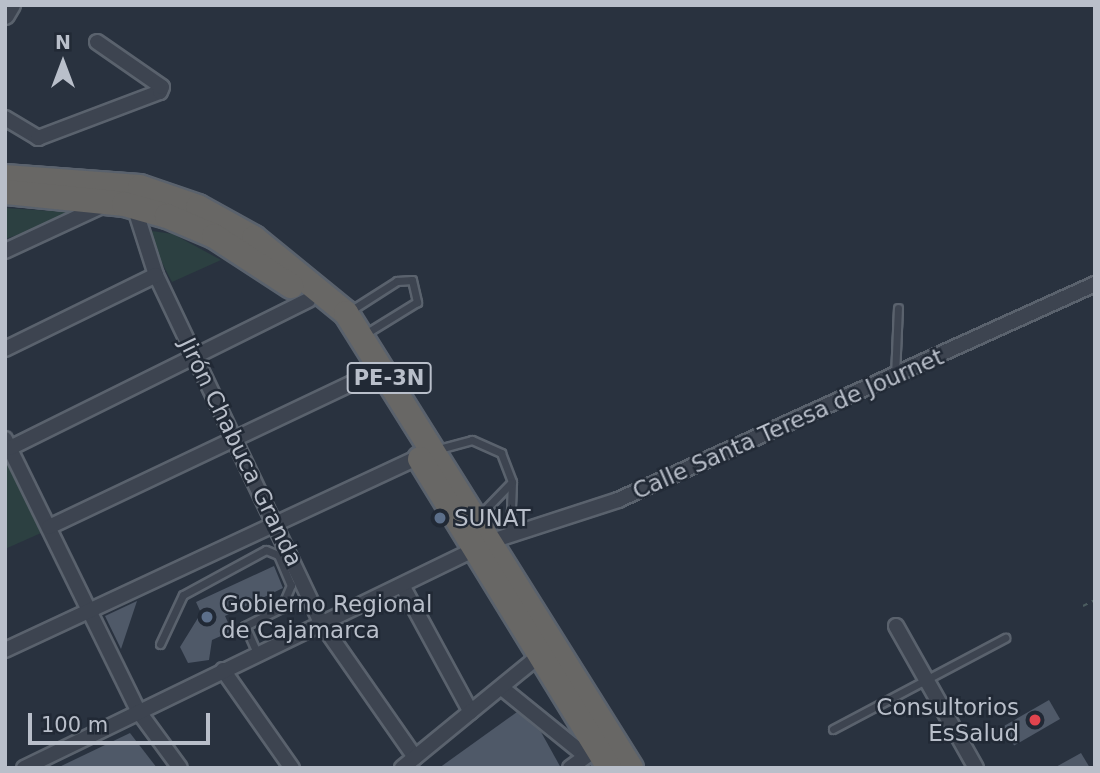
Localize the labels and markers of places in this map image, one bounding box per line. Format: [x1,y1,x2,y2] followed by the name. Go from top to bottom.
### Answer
[454,504,531,532] place label: SUNAT
[432,510,448,526] marker: SUNAT
[221,590,432,644] place label: Gobierno Regional de Cajamarca
[199,609,215,625] marker: Gobierno Regional de Cajamarca
[876,693,1019,747] place label: Consultorios EsSalud
[1025,710,1045,730] marker: Consultorios EsSalud

